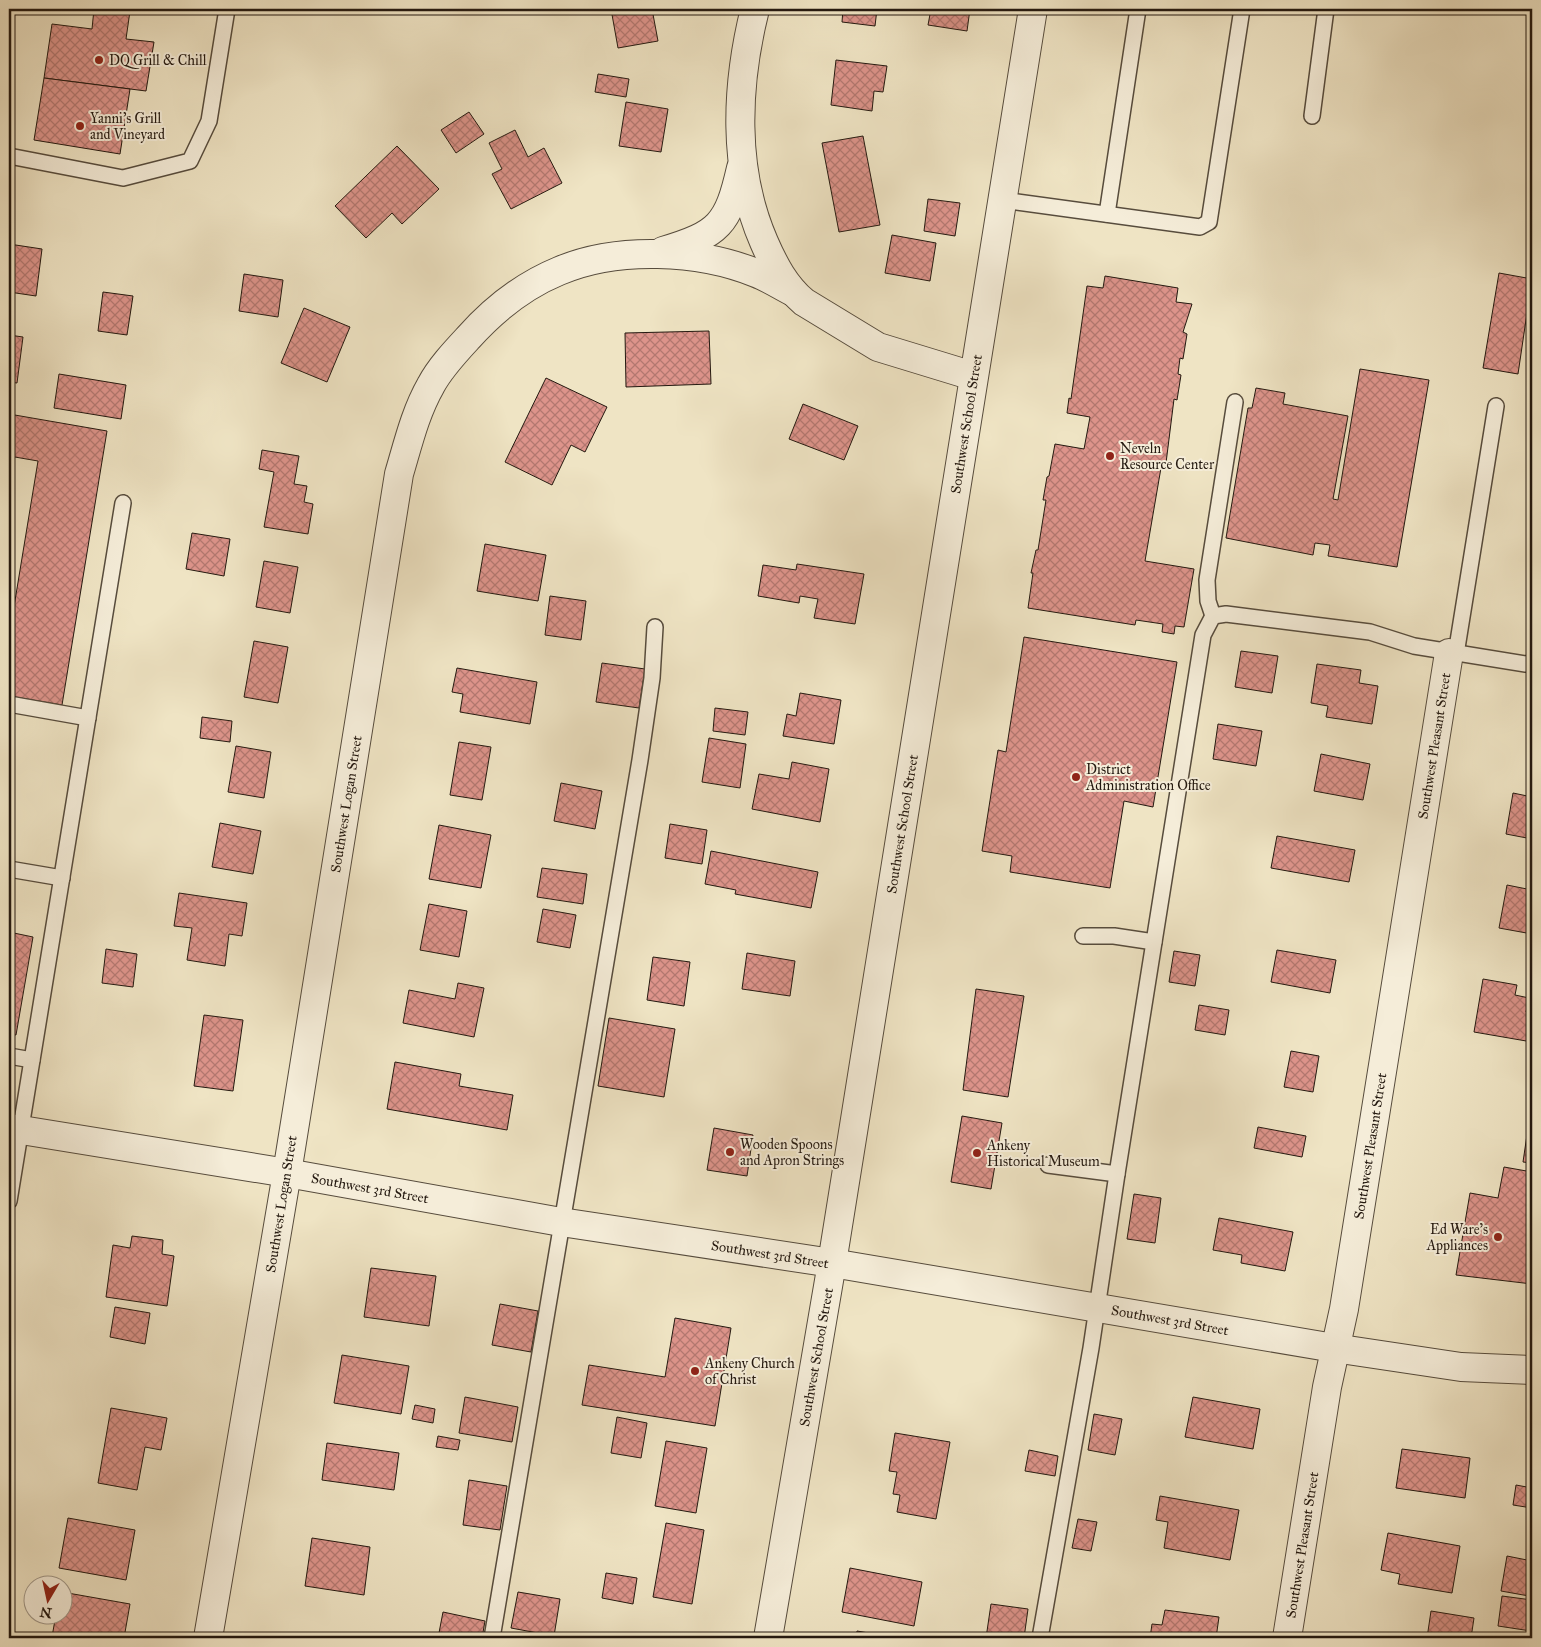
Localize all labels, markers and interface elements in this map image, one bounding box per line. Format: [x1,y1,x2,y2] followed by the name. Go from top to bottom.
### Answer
[109,52,207,69] place label: DQ Grill & Chill
[93,54,105,66] marker: DQ Grill & Chill
[90,110,165,143] place label: Yanni's Grill and Vineyard
[74,120,86,132] marker: Yanni's Grill and Vineyard
[947,353,986,495] street label: Southwest School Street
[1120,440,1215,473] place label: Neveln Resource Center
[1104,450,1116,462] marker: Neveln Resource Center
[1415,672,1454,820] street label: Southwest Pleasant Street
[327,734,366,874] street label: Southwest Logan Street
[883,753,922,895] street label: Southwest School Street
[1085,761,1211,794] place label: District Administration Office
[1070,771,1082,783] marker: District Administration Office
[1351,1072,1390,1220] street label: Southwest Pleasant Street
[262,1134,301,1274] street label: Southwest Logan Street
[740,1136,844,1169] place label: Wooden Spoons and Apron Strings
[986,1137,1100,1170] place label: Ankeny Historical Museum
[724,1146,736,1158] marker: Wooden Spoons and Apron Strings
[971,1147,983,1159] marker: Ankeny Historical Museum
[310,1170,430,1207] street label: Southwest 3rd Street
[1426,1221,1488,1254] place label: Ed Ware's Appliances
[1492,1231,1504,1243] marker: Ed Ware's Appliances
[710,1237,830,1272] street label: Southwest 3rd Street
[796,1286,837,1428] street label: Southwest School Street
[1110,1302,1230,1339] street label: Southwest 3rd Street
[704,1355,795,1388] place label: Ankeny Church of Christ
[689,1365,701,1377] marker: Ankeny Church of Christ
[1283,1471,1322,1619] street label: Southwest Pleasant Street
[22,1574,72,1624] north arrow
[39,1603,53,1622] text: N

